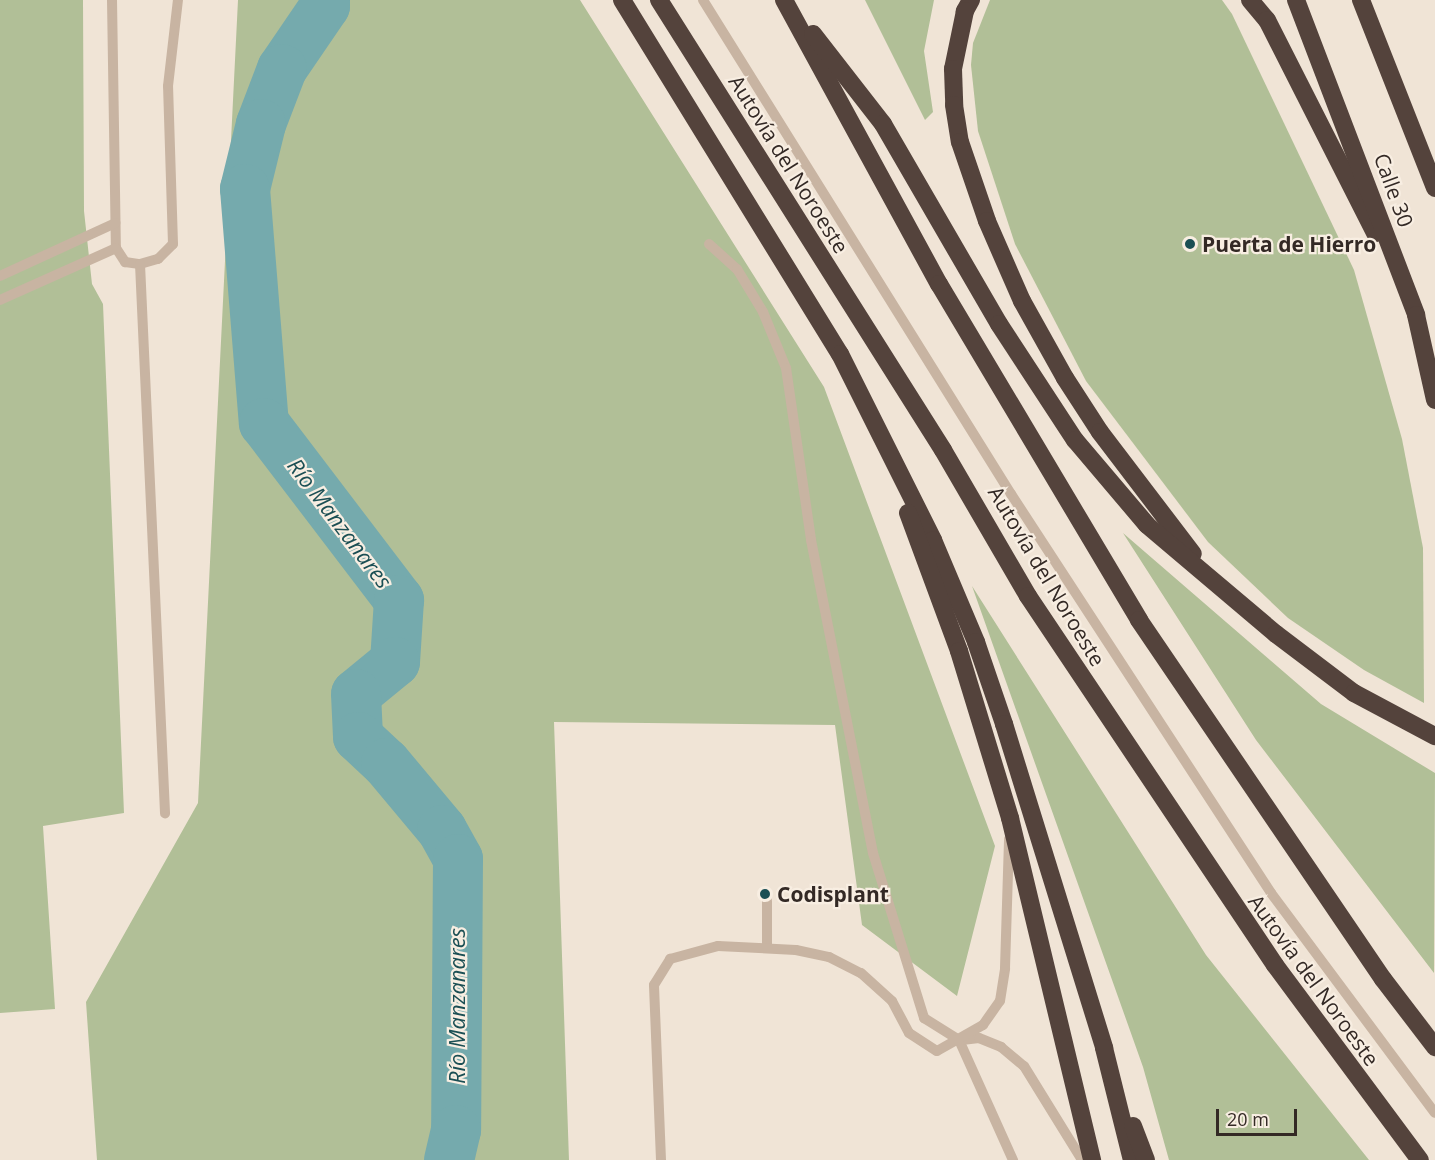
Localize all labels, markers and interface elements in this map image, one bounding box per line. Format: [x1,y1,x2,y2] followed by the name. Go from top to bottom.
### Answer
[724,70,854,258] street label: Autovía del Noroeste
[1369,150,1419,230] street label: Calle 30
[1202,231,1376,257] place label: Puerta de Hierro
[1183,237,1197,251] marker: Puerta de Hierro
[282,453,398,593] water label: Río Manzanares
[983,482,1111,670] street label: Autovía del Noroeste
[777,881,889,907] place label: Codisplant
[758,887,772,901] marker: Codisplant
[1243,890,1385,1070] street label: Autovía del Noroeste
[444,928,470,1084] water label: Río Manzanares
[1219,1097,1300,1135] scale bar
[1227,1107,1269,1131] text: 20 m

